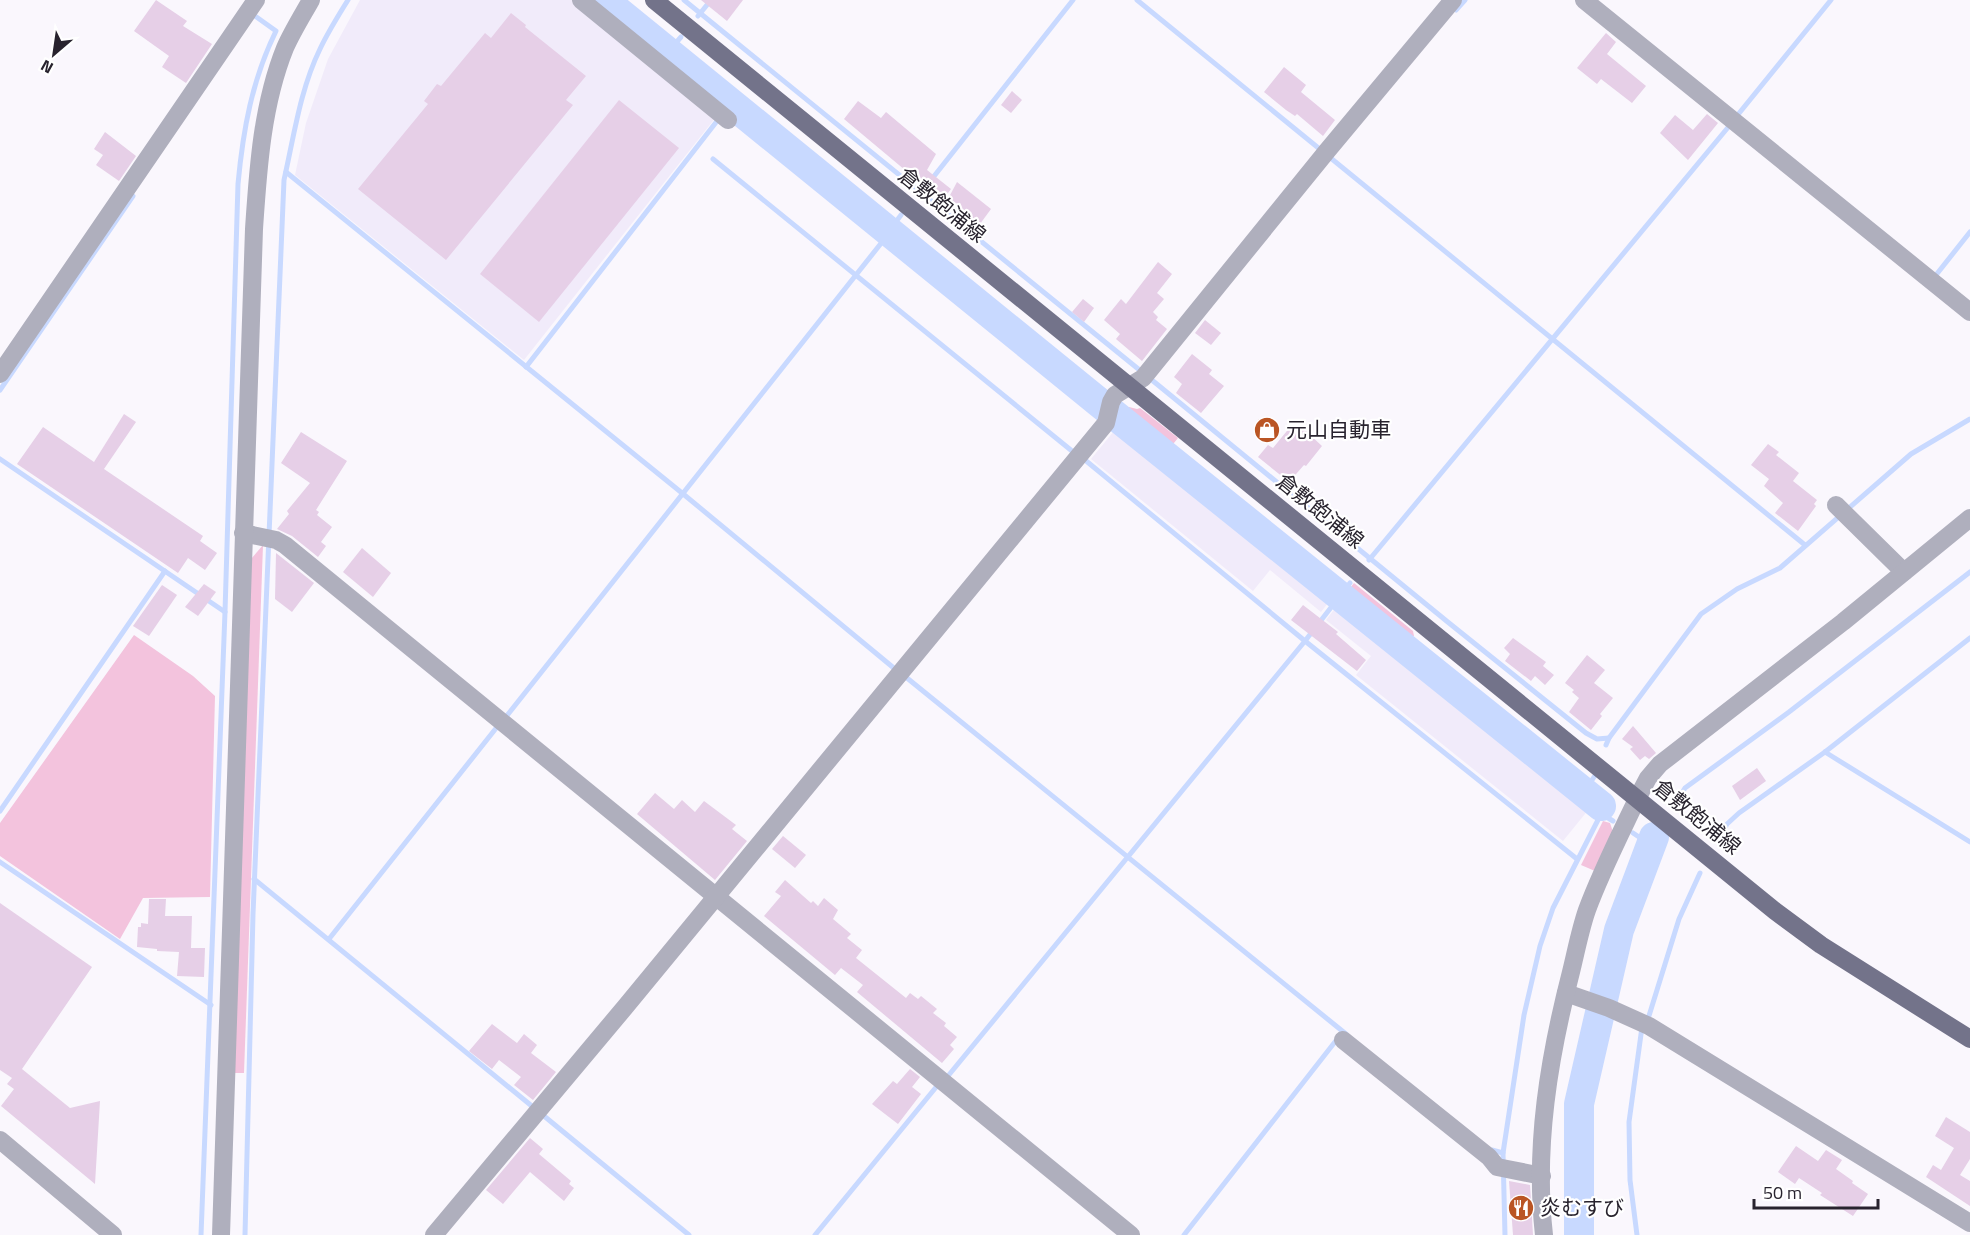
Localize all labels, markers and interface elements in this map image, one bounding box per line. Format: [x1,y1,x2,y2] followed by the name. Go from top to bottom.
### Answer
[24,24,84,84] north arrow
[36,54,57,80] text: N
[892,159,993,250] street label: 倉敷飽浦線
[1286,413,1391,445] place label: 元山自動車
[1252,415,1282,445] shop icon: 元山自動車
[1270,465,1371,556] street label: 倉敷飽浦線
[1647,771,1748,862] street label: 倉敷飽浦線
[1754,1172,1878,1210] scale bar
[1763,1179,1802,1206] text: 50 m
[1540,1191,1624,1223] place label: 炎むすび
[1506,1193,1536,1223] restaurant icon: 炎むすび

